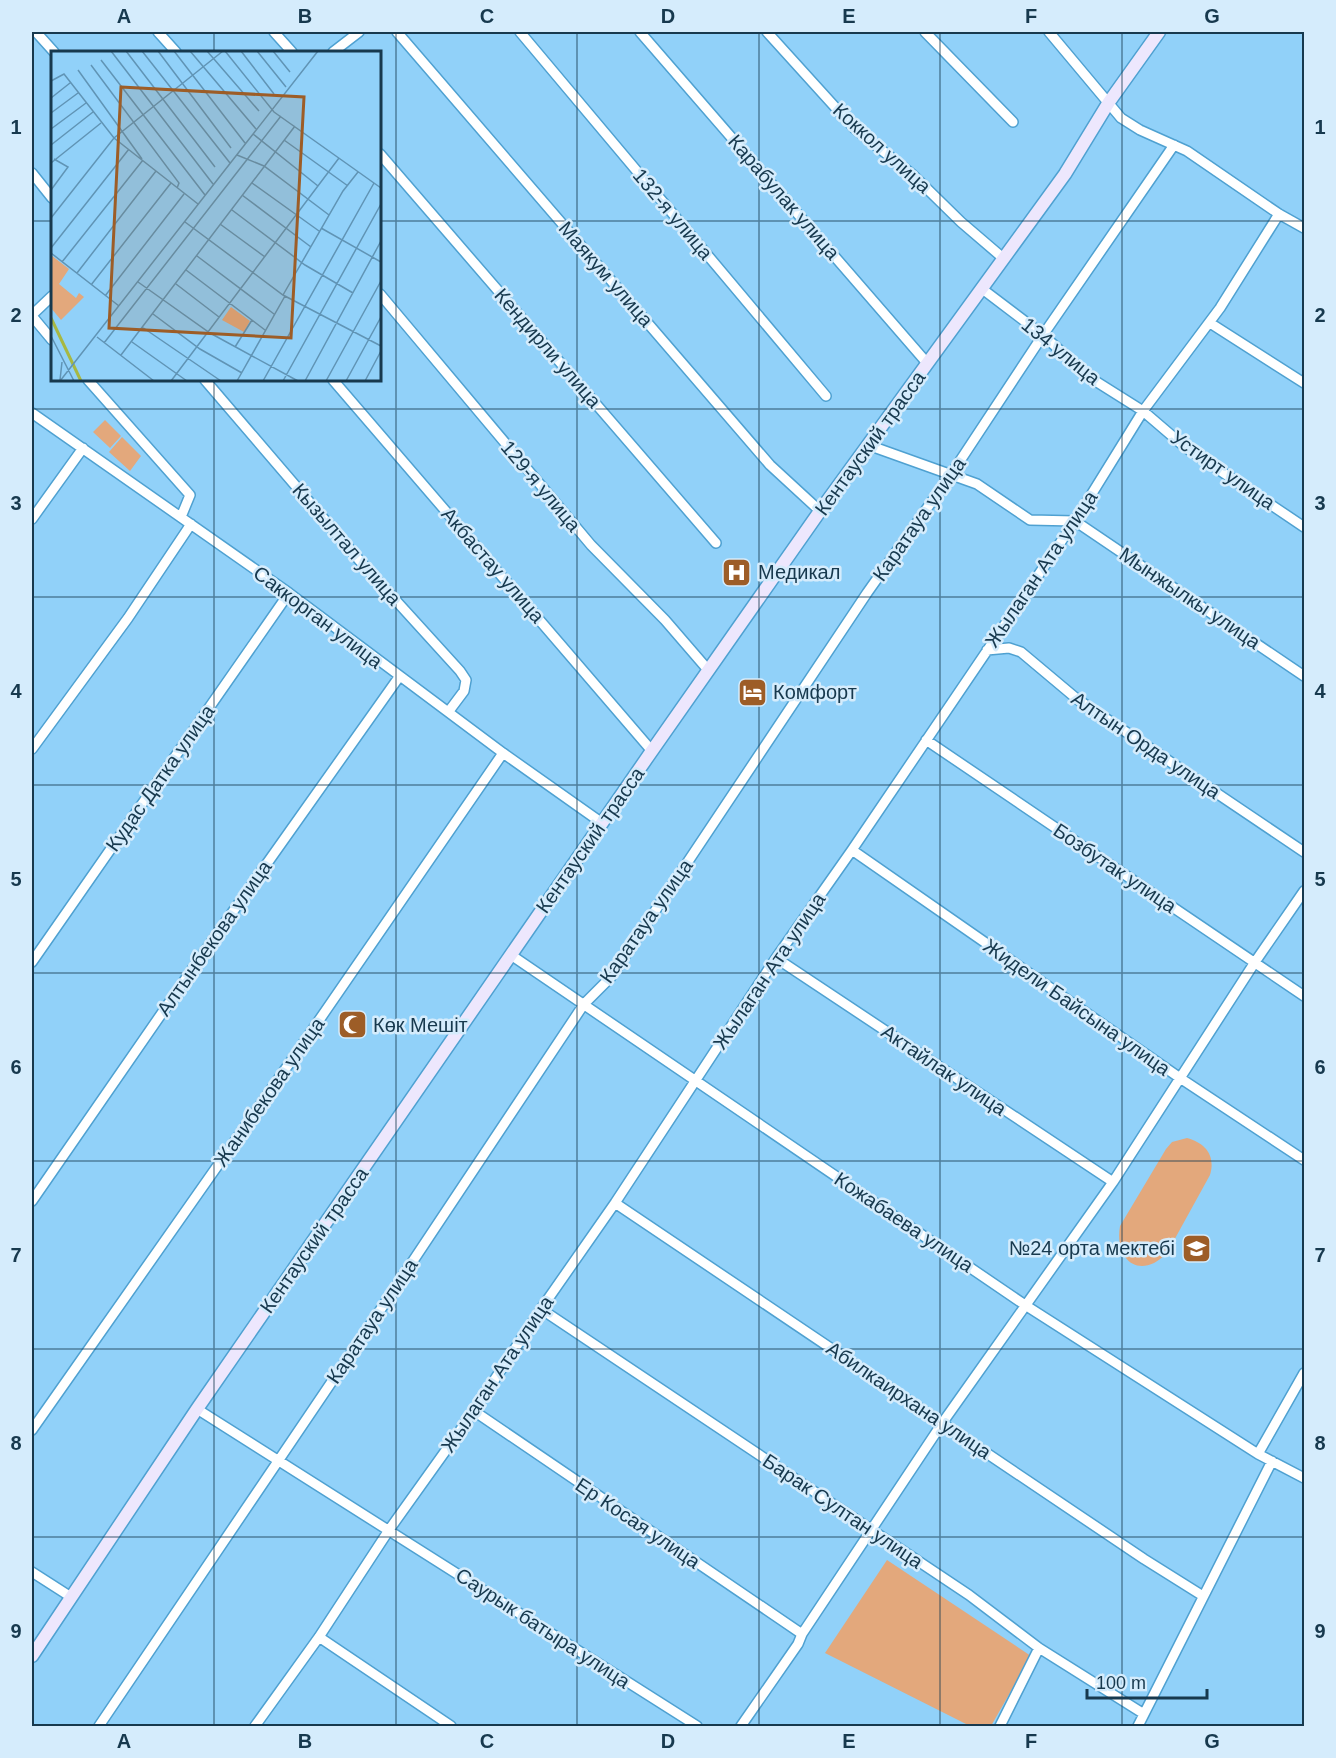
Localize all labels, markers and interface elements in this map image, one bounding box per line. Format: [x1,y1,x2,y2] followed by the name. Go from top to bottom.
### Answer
[117,5,131,27] text: A
[298,5,312,27] text: B
[480,5,494,27] text: C
[661,5,675,27] text: D
[842,5,856,27] text: E
[1025,5,1037,27] text: F
[1204,5,1220,27] text: G
[51,51,381,381] inset map
[829,99,936,198] street label: Коккол улица
[10,116,22,138] text: 1
[1314,116,1326,138] text: 1
[724,130,845,264] street label: Карабулак улица
[629,164,718,264] street label: 132-я улица
[554,217,658,332] street label: Маякум улица
[490,284,606,413] street label: Кендирли улица
[10,304,22,326] text: 2
[1314,304,1326,326] text: 2
[1018,313,1105,390] street label: 134 улица
[810,366,930,519] street label: Кентауский трасса
[1167,426,1280,515] street label: Устирт улица
[497,436,586,536] street label: 129-я улица
[868,452,970,585] street label: Каратауа улица
[288,479,406,610] street label: Кызылтал улица
[981,486,1102,651] street label: Жылаган Ата улица
[10,492,22,514] text: 3
[1314,492,1326,514] text: 3
[437,503,549,628] street label: Акбастау улица
[1115,543,1265,654] street label: Мынжылкы улица
[721,556,753,588] hospital icon: Медикал
[249,561,387,673] street label: Саккорган улица
[758,561,840,583] place label: Медикал
[736,676,768,708] hotel icon: Комфорт
[10,680,22,702] text: 4
[1314,680,1326,702] text: 4
[773,681,857,703] place label: Комфорт
[1067,687,1225,803] street label: Алтын Орда улица
[101,700,219,855] street label: Кудас Датка улица
[531,762,649,917] street label: Кентауский трасса
[1049,819,1181,918] street label: Бозбутак улица
[595,854,697,987] street label: Каратауа улица
[152,856,276,1020] street label: Алтынбекова улица
[10,868,22,890] text: 5
[1314,868,1326,890] text: 5
[709,888,830,1053] street label: Жылаган Ата улица
[979,934,1175,1080] street label: Жидели Байсына улица
[336,1009,368,1041] mosque icon: Көк Мешіт
[209,1013,329,1171] street label: Жанибекова улица
[373,1014,468,1036] place label: Көк Мешіт
[877,1020,1011,1120] street label: Актайлак улица
[10,1056,22,1078] text: 6
[1314,1056,1326,1078] text: 6
[255,1162,373,1317] street label: Кентауский трасса
[831,1167,978,1277] street label: Кожабаева улица
[1180,1232,1212,1264] school or university icon: №24 орта мектебі
[1009,1237,1175,1259] place label: №24 орта мектебі
[10,1244,22,1266] text: 7
[1314,1244,1326,1266] text: 7
[322,1254,422,1388] street label: Каратауа улица
[437,1291,558,1456] street label: Жылаган Ата улица
[823,1337,996,1464] street label: Абилкаирхана улица
[10,1432,22,1454] text: 8
[1314,1432,1326,1454] text: 8
[759,1449,928,1573] street label: Барак Султан улица
[572,1473,705,1573] street label: Ер Косая улица
[452,1563,635,1693] street label: Саурык батыра улица
[10,1620,22,1642] text: 9
[1314,1620,1326,1642] text: 9
[1087,1662,1207,1700] scale bar
[1096,1673,1146,1693] text: 100 m
[117,1730,131,1752] text: A
[298,1730,312,1752] text: B
[480,1730,494,1752] text: C
[661,1730,675,1752] text: D
[842,1730,856,1752] text: E
[1025,1730,1037,1752] text: F
[1204,1730,1220,1752] text: G

